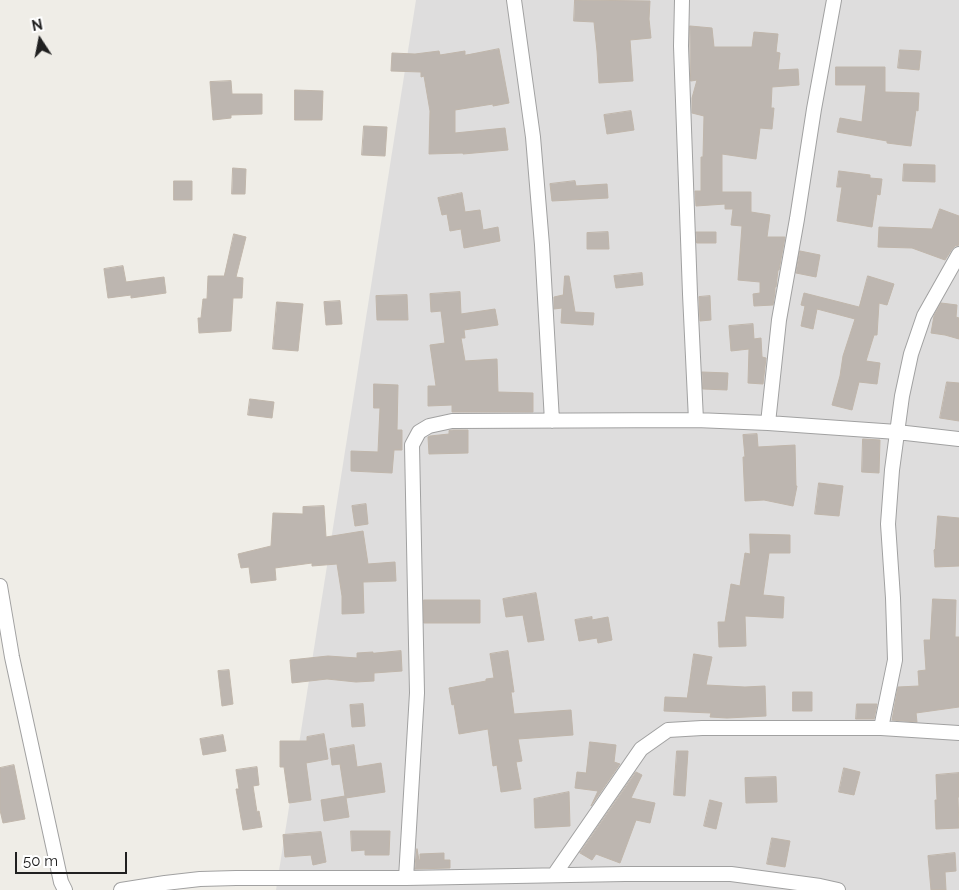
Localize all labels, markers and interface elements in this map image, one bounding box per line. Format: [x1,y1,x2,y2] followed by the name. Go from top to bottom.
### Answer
[15,15,65,65] north arrow
[30,16,44,34] text: N
[18,842,130,874] scale bar
[23,852,58,870] text: 50 m

